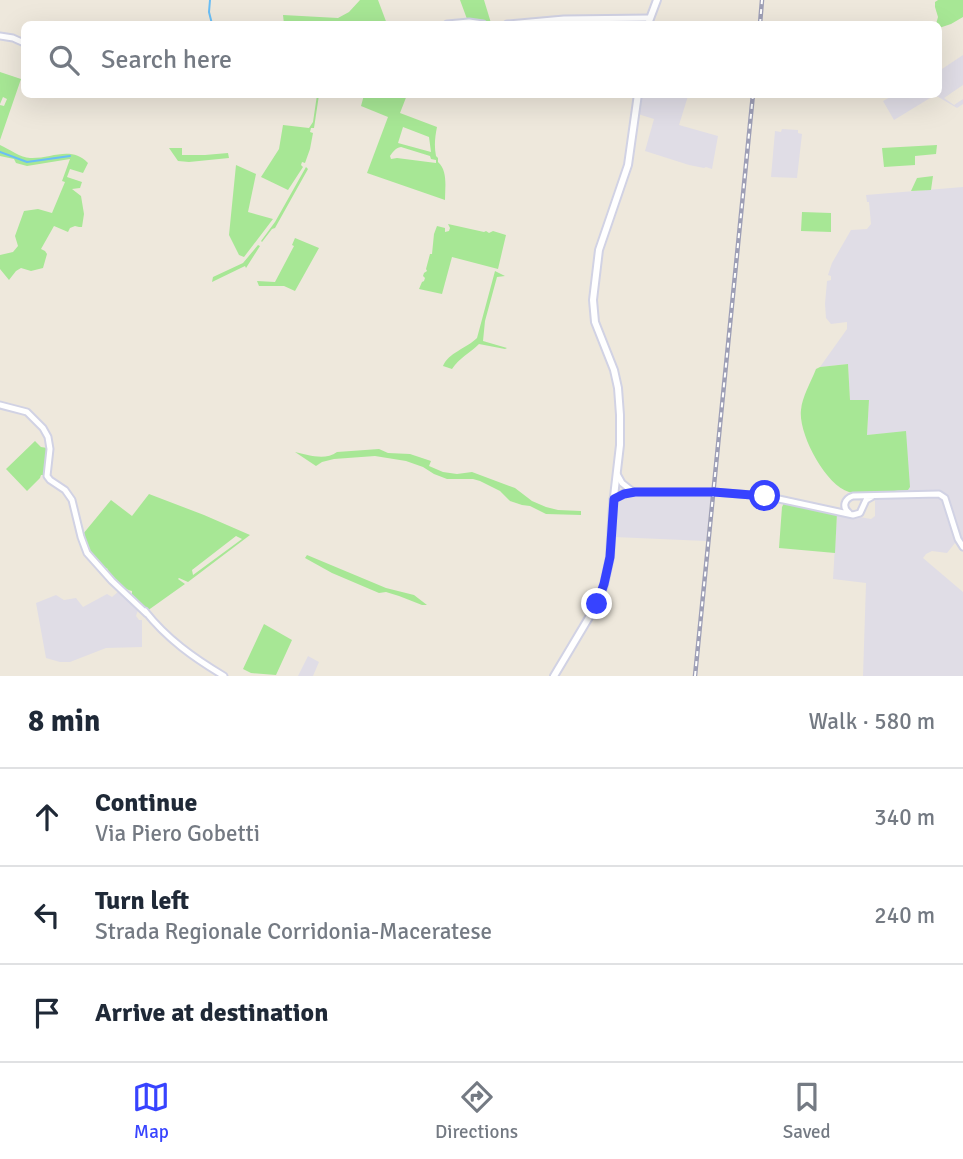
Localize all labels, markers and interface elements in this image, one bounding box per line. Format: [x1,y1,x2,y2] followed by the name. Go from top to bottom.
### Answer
[21,21,942,98] search box
[45,41,83,79] icon: search
[101,44,232,76] text: Search here
[749,480,780,511] route start
[581,588,612,619] route end
[28,703,100,740] text: 8 min
[809,707,935,736] text: Walk · 580 m
[95,787,197,819] text: Continue
[28,798,66,836] icon: ahead
[874,803,935,832] text: 340 m
[95,819,260,848] text: Via Piero Gobetti
[95,885,189,917] text: Turn left
[28,896,66,934] icon: left
[874,901,935,930] text: 240 m
[95,917,492,946] text: Strada Regionale Corridonia‐Maceratese
[28,994,66,1032] icon: arrive
[95,997,328,1029] text: Arrive at destination
[132,1078,170,1144] tab: Map
[435,1078,518,1144] tab: Directions
[783,1078,831,1144] tab: Saved

